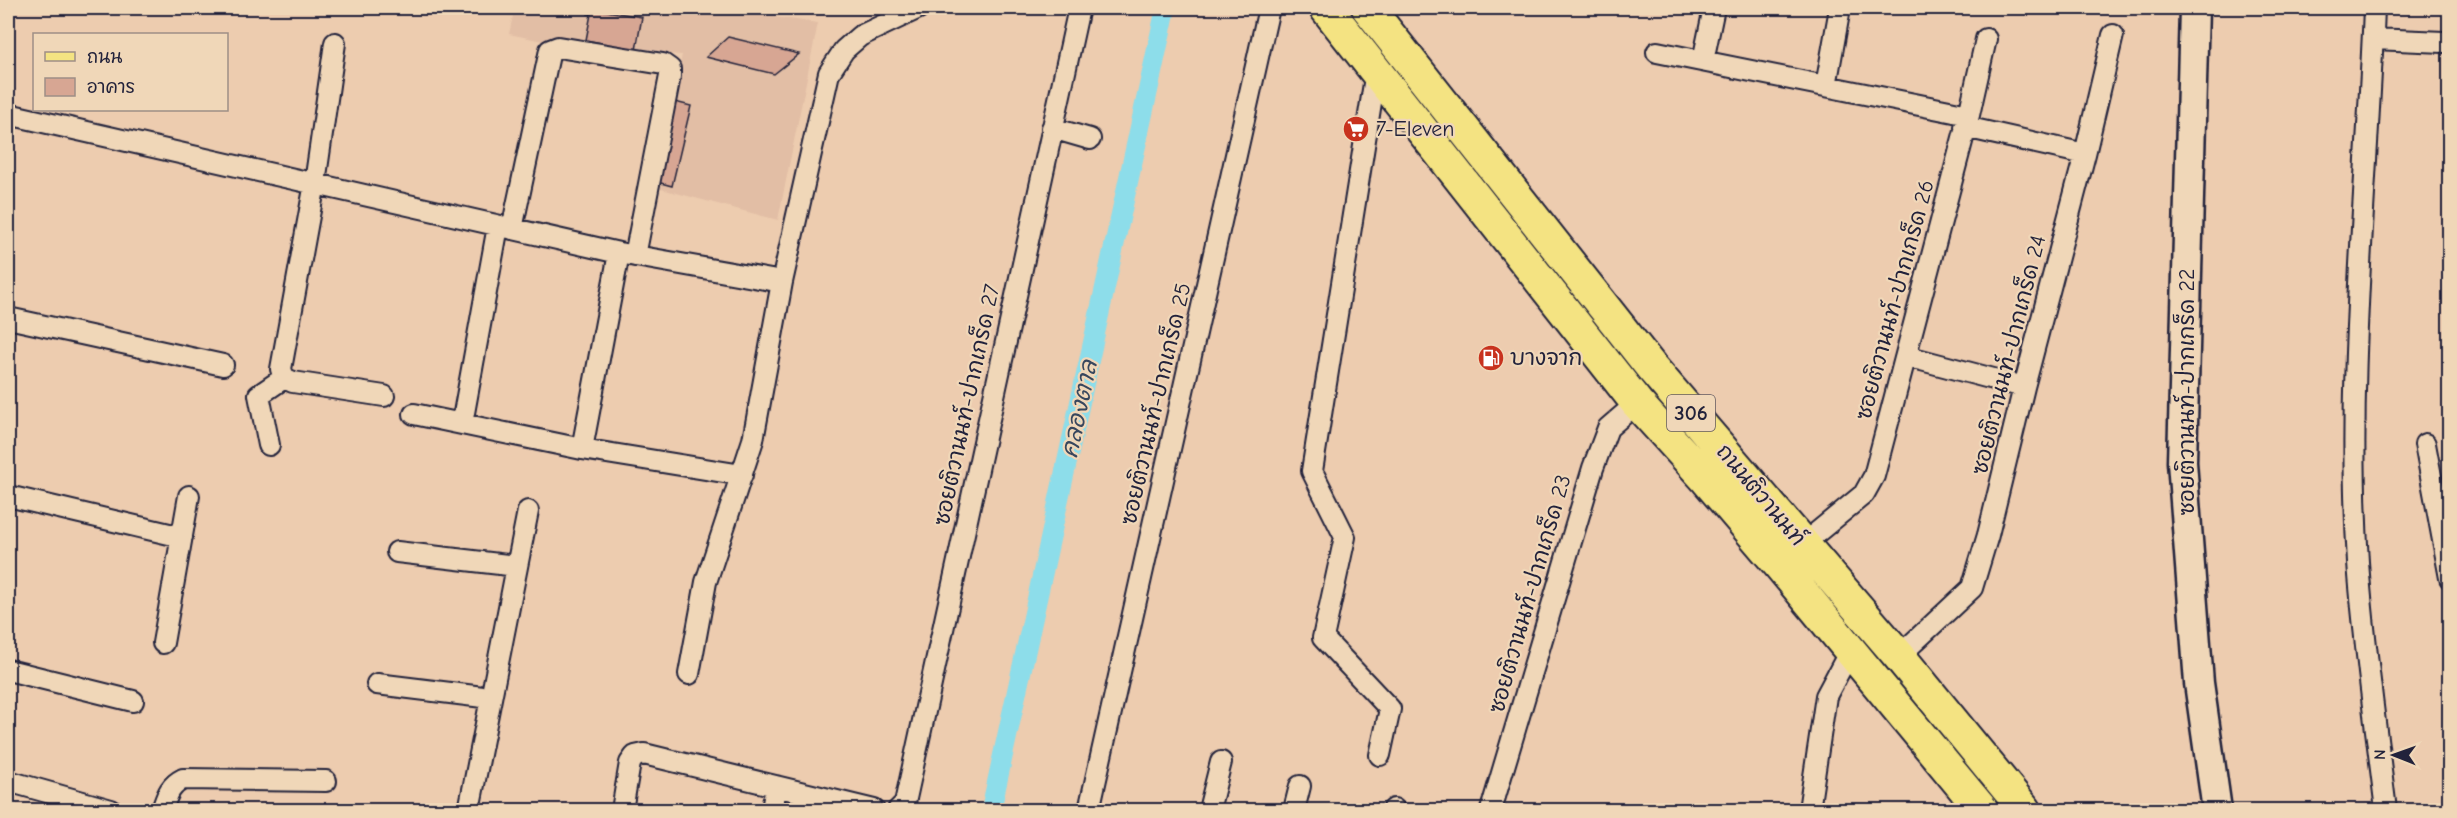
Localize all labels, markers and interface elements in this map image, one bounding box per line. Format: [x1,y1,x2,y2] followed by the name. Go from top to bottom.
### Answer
[33,33,228,111] legend
[87,47,122,68] text: ถนน
[87,77,135,98] text: อาคาร
[1341,114,1371,144] supermarket icon: 7-Eleven
[1376,116,1455,142] place label: 7-Eleven
[1848,177,1940,423] street label: ซอยติวานนท์-ปากเกร็ด 26
[1965,232,2051,478] street label: ซอยติวานนท์-ปากเกร็ด 24
[2172,268,2200,516] street label: ซอยติวานนท์-ปากเกร็ด 22
[1114,280,1197,528] street label: ซอยติวานนท์-ปากเกร็ด 25
[927,281,1005,528] street label: ซอยติวานนท์-ปากเกร็ด 27
[1476,343,1506,373] fuel station icon: บางจาก
[1510,345,1582,371] place label: บางจาก
[1055,356,1103,460] water label: คลองตาล
[1667,395,1715,431] road number: 306
[1711,438,1813,551] street label: ถนนติวานนท์
[1482,471,1576,716] street label: ซอยติวานนท์-ปากเกร็ด 23
[2364,725,2424,785] north arrow
[2371,749,2389,760] text: N

